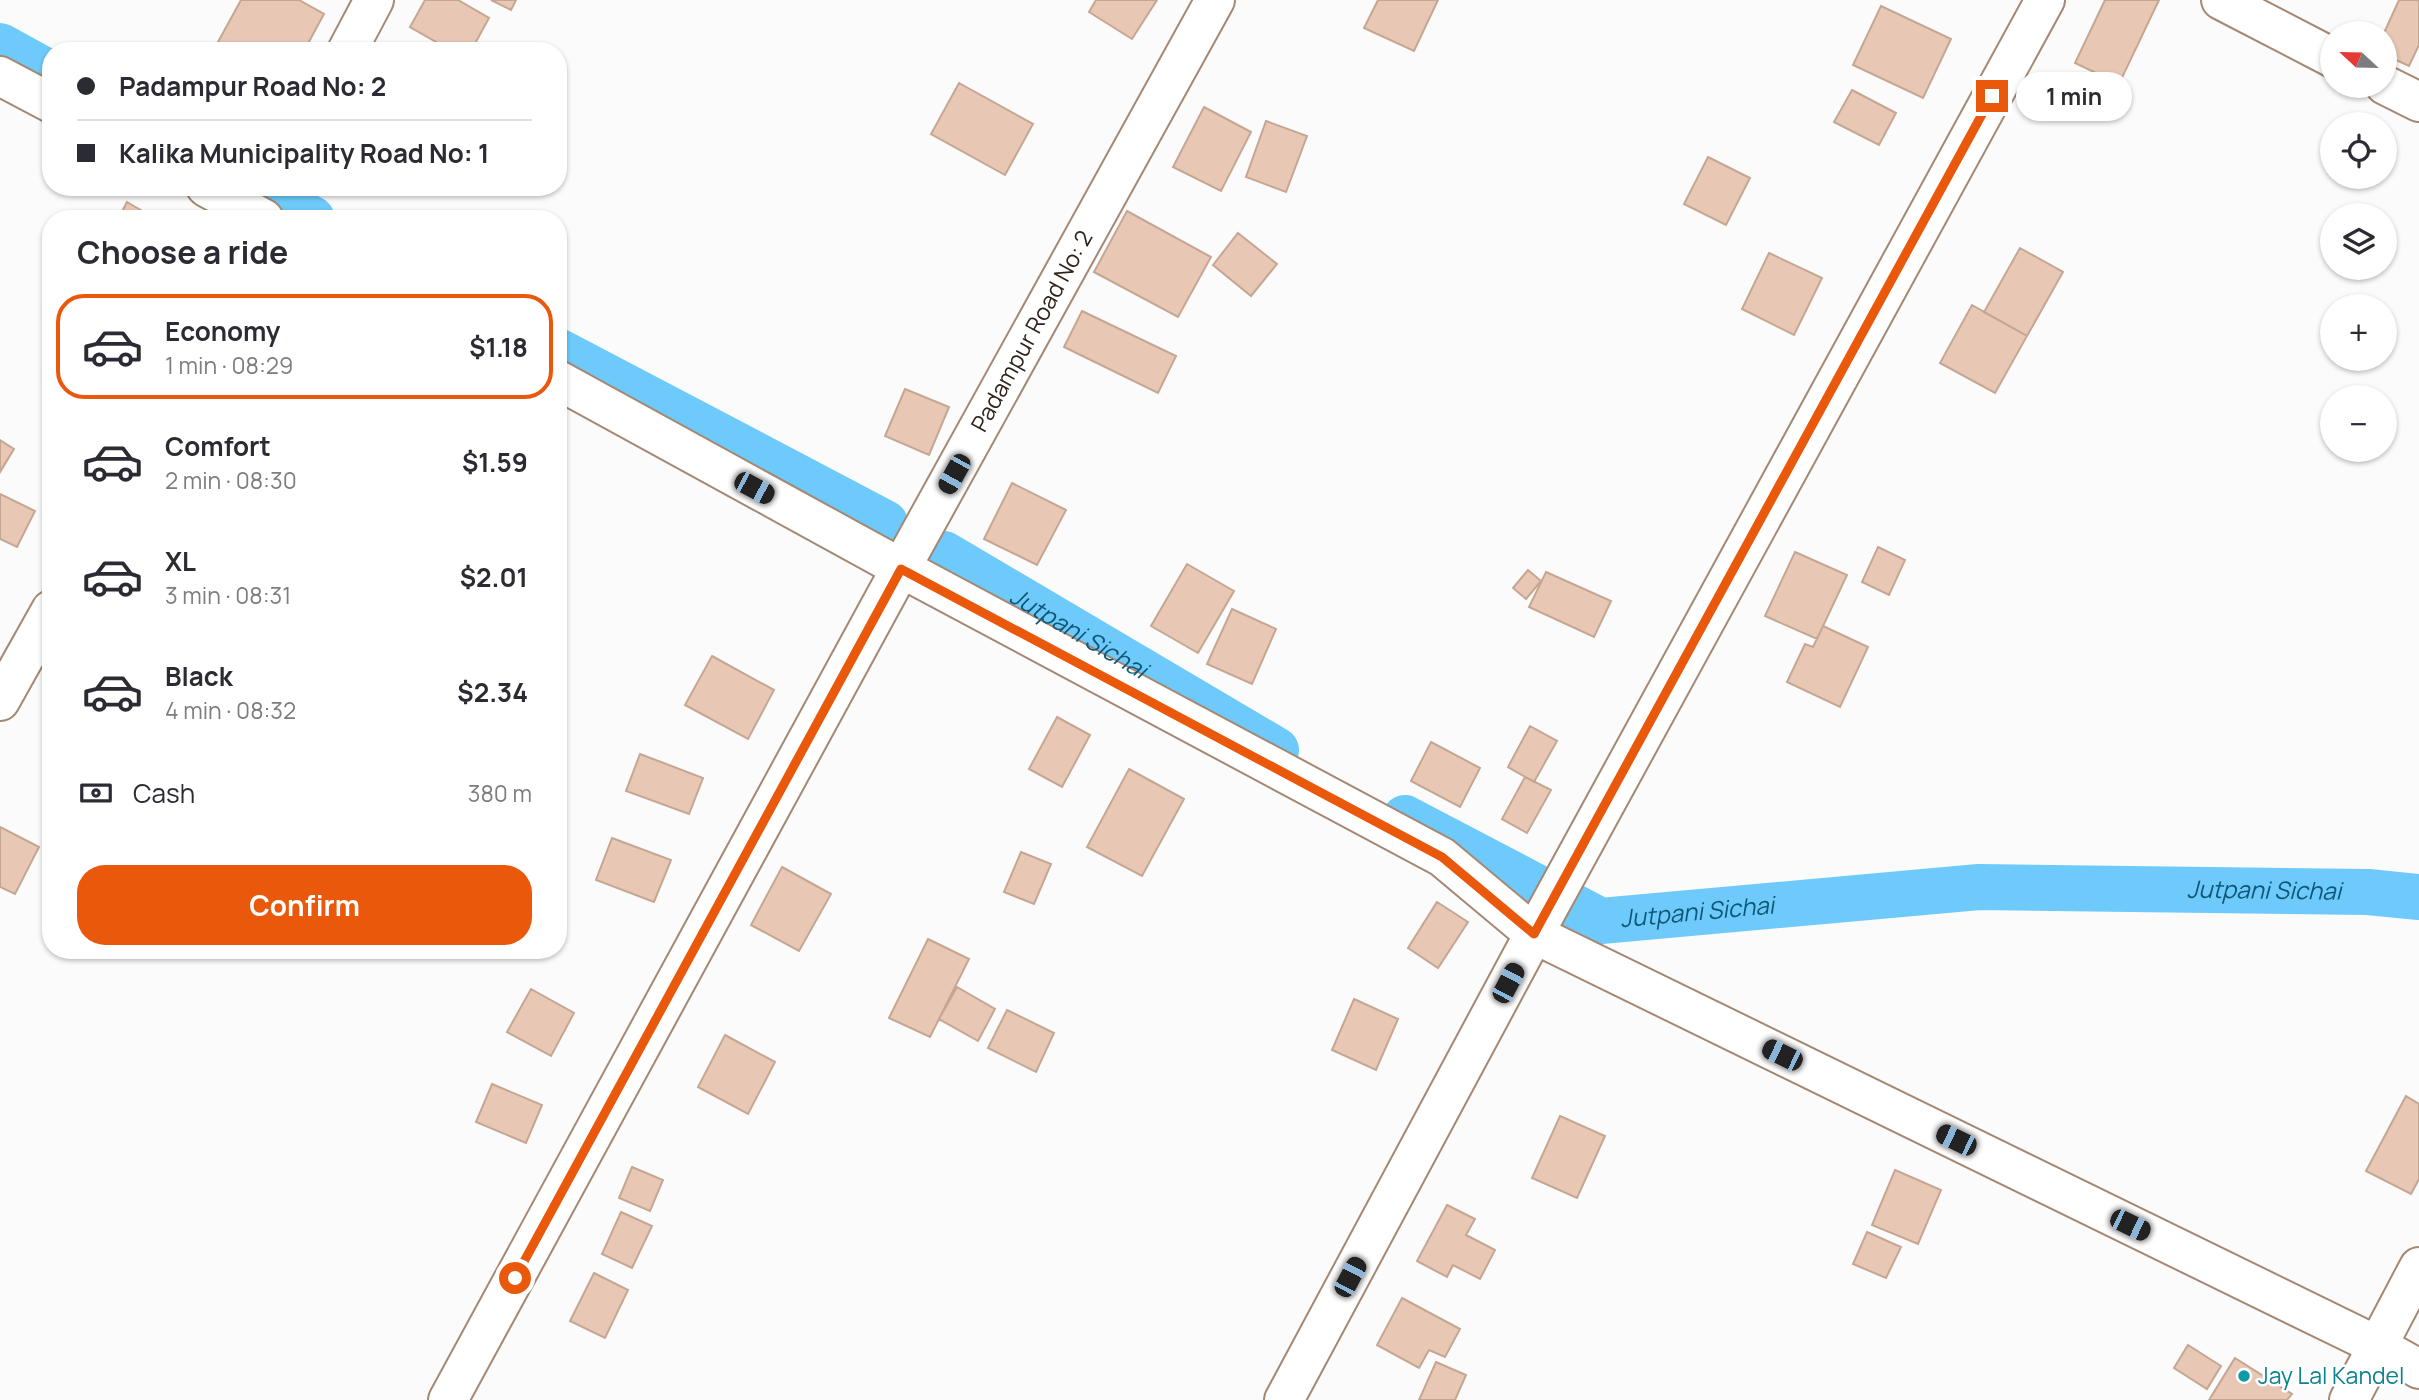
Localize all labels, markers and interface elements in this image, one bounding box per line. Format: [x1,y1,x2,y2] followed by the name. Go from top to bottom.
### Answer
[2320,21,2398,98] north arrow
[2320,21,2397,462] map controls
[119,68,386,104] text: Padampur Road No: 2
[2016,72,2132,120] callout: 1 min
[1976,80,2008,112] route end
[2046,80,2102,112] text: 1 min
[2320,112,2397,189] button: locate
[119,135,489,171] text: Kalika Municipality Road No: 1
[2320,203,2397,280] button: layers
[963,224,1100,437] street label: Padampur Road No: 2
[77,230,288,274] text: Choose a ride
[2320,294,2397,371] button: +
[165,313,280,349] text: Economy
[81,315,144,378] icon: car
[469,329,528,365] text: $1.18
[165,349,293,381] text: 1 min · 08:29
[2320,385,2397,462] button: −
[165,428,271,464] text: Comfort
[81,430,144,493] icon: car
[462,444,528,480] text: $1.59
[935,451,974,497] car
[165,464,297,496] text: 2 min · 08:30
[731,469,778,507] car
[165,543,196,579] text: XL
[81,545,144,608] icon: car
[460,559,528,595] text: $2.01
[165,579,291,611] text: 3 min · 08:31
[1004,579,1157,687] water label: Jutpani Sichai
[165,658,233,694] text: Black
[81,660,144,723] icon: car
[457,674,528,710] text: $2.34
[165,694,296,726] text: 4 min · 08:32
[77,774,115,812] icon: cash
[133,775,195,811] text: Cash
[468,777,532,809] text: 380 m
[77,865,532,945] button: Confirm
[2187,872,2345,907] water label: Jutpani Sichai
[1619,887,1779,934] water label: Jutpani Sichai
[1489,960,1528,1006] car
[1759,1036,1806,1074] car
[1933,1121,1980,1159] car
[2107,1206,2154,1244] car
[1331,1254,1370,1300] car
[499,1262,531,1294] route start
[2258,1359,2404,1391] place label: Jay Lal Kandel
[2236,1368,2252,1384] marker: Jay Lal Kandel

